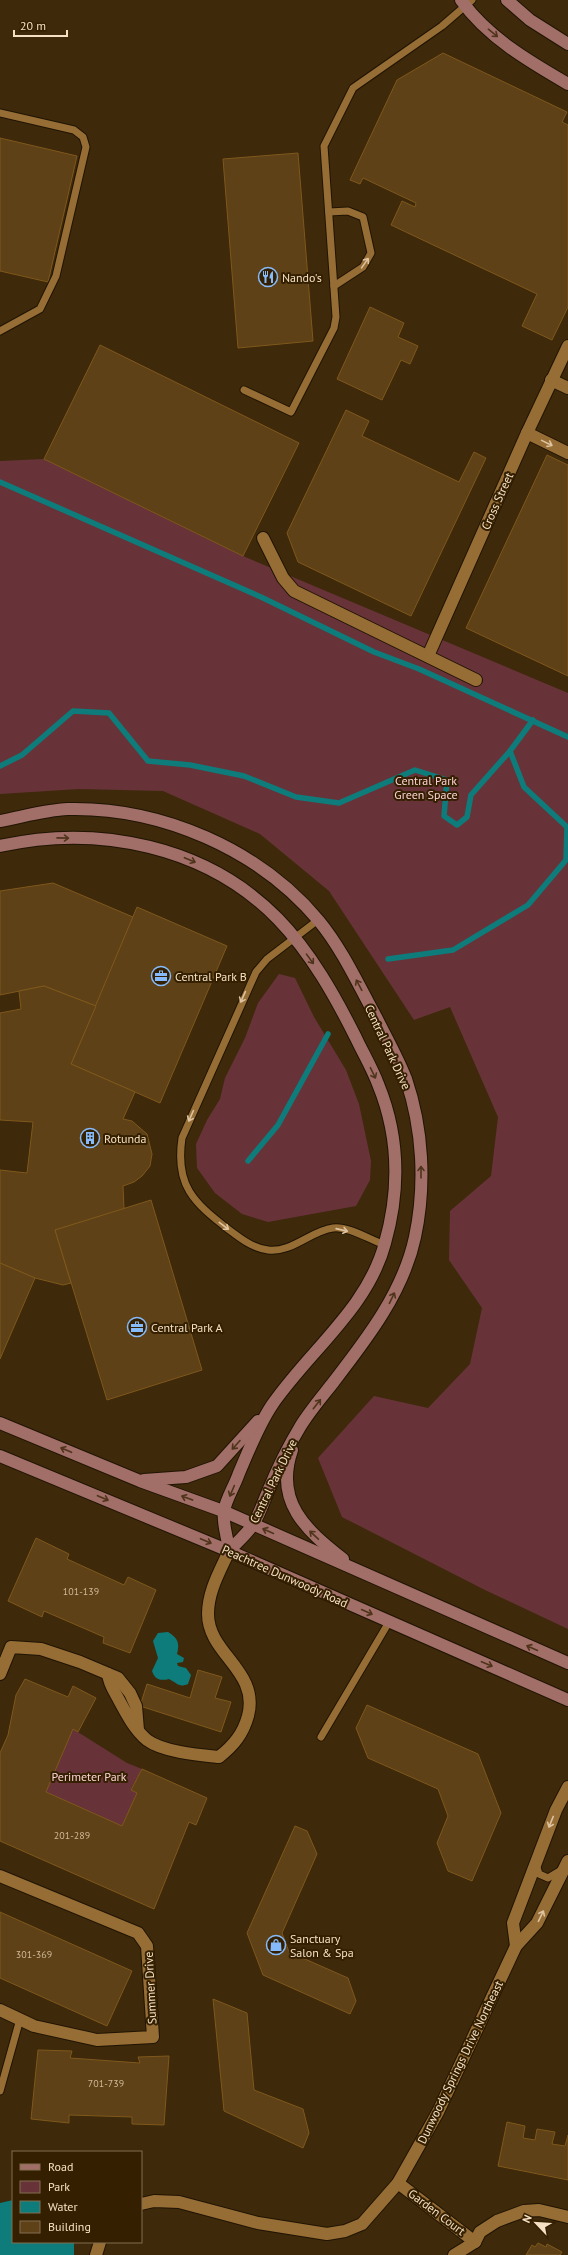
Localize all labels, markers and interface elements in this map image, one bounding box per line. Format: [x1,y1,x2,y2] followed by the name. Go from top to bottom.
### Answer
[14,12,67,38] scale bar
[20,18,46,33] text: 20 m
[488,28,499,37] one-way arrow
[361,258,369,269] one-way arrow
[257,266,279,288] restaurant icon: Nando's
[282,270,322,285] place label: Nando's
[541,440,553,447] one-way arrow
[478,470,516,532] street label: Cross Street
[394,773,458,802] park label: Central Park Green Space
[56,834,69,842] one-way arrow
[184,857,196,864] one-way arrow
[306,953,314,964] one-way arrow
[150,965,172,987] office icon: Central Park B
[175,969,247,984] place label: Central Park B
[355,979,362,991] one-way arrow
[239,990,247,1002] one-way arrow
[362,1002,414,1092] street label: Central Park Drive
[370,1067,377,1079] one-way arrow
[187,1109,195,1121] one-way arrow
[79,1127,101,1149] building icon: Rotunda
[104,1131,147,1146] place label: Rotunda
[417,1166,425,1179] one-way arrow
[219,1222,230,1230] one-way arrow
[336,1226,349,1234] one-way arrow
[389,1292,396,1304] one-way arrow
[126,1316,148,1338] office icon: Central Park A
[151,1320,222,1335] place label: Central Park A
[313,1398,321,1409] one-way arrow
[246,1436,300,1526] street label: Central Park Drive
[232,1440,241,1450] one-way arrow
[60,1446,72,1453] one-way arrow
[227,1485,235,1497] one-way arrow
[96,1494,108,1502] one-way arrow
[180,1494,193,1501] one-way arrow
[262,1527,274,1534] one-way arrow
[309,1530,319,1540] one-way arrow
[199,1538,211,1546] one-way arrow
[220,1541,350,1611] street label: Peachtree Dunwoody Road
[63,1585,99,1598] house number: 101-139
[361,1609,373,1617] one-way arrow
[527,1643,539,1651] one-way arrow
[480,1661,492,1668] one-way arrow
[52,1769,127,1784] park label: Perimeter Park
[546,1816,554,1828] one-way arrow
[54,1829,90,1842] house number: 201-289
[538,1910,545,1922] one-way arrow
[290,1931,354,1960] place label: Sanctuary Salon & Spa
[265,1934,287,1956] shop icon: Sanctuary Salon & Spa
[16,1948,52,1961] house number: 301-369
[141,1951,159,2025] street label: Summer Drive
[414,1978,506,2146] street label: Dunwoody Springs Drive Northeast
[88,2077,124,2090] house number: 701-739
[12,2151,142,2243] legend
[48,2159,73,2174] text: Road
[48,2179,70,2194] text: Park
[406,2186,468,2238] street label: Garden Court
[48,2199,78,2214] text: Water
[516,2203,556,2243] north arrow
[519,2213,535,2225] text: N
[48,2219,91,2234] text: Building

